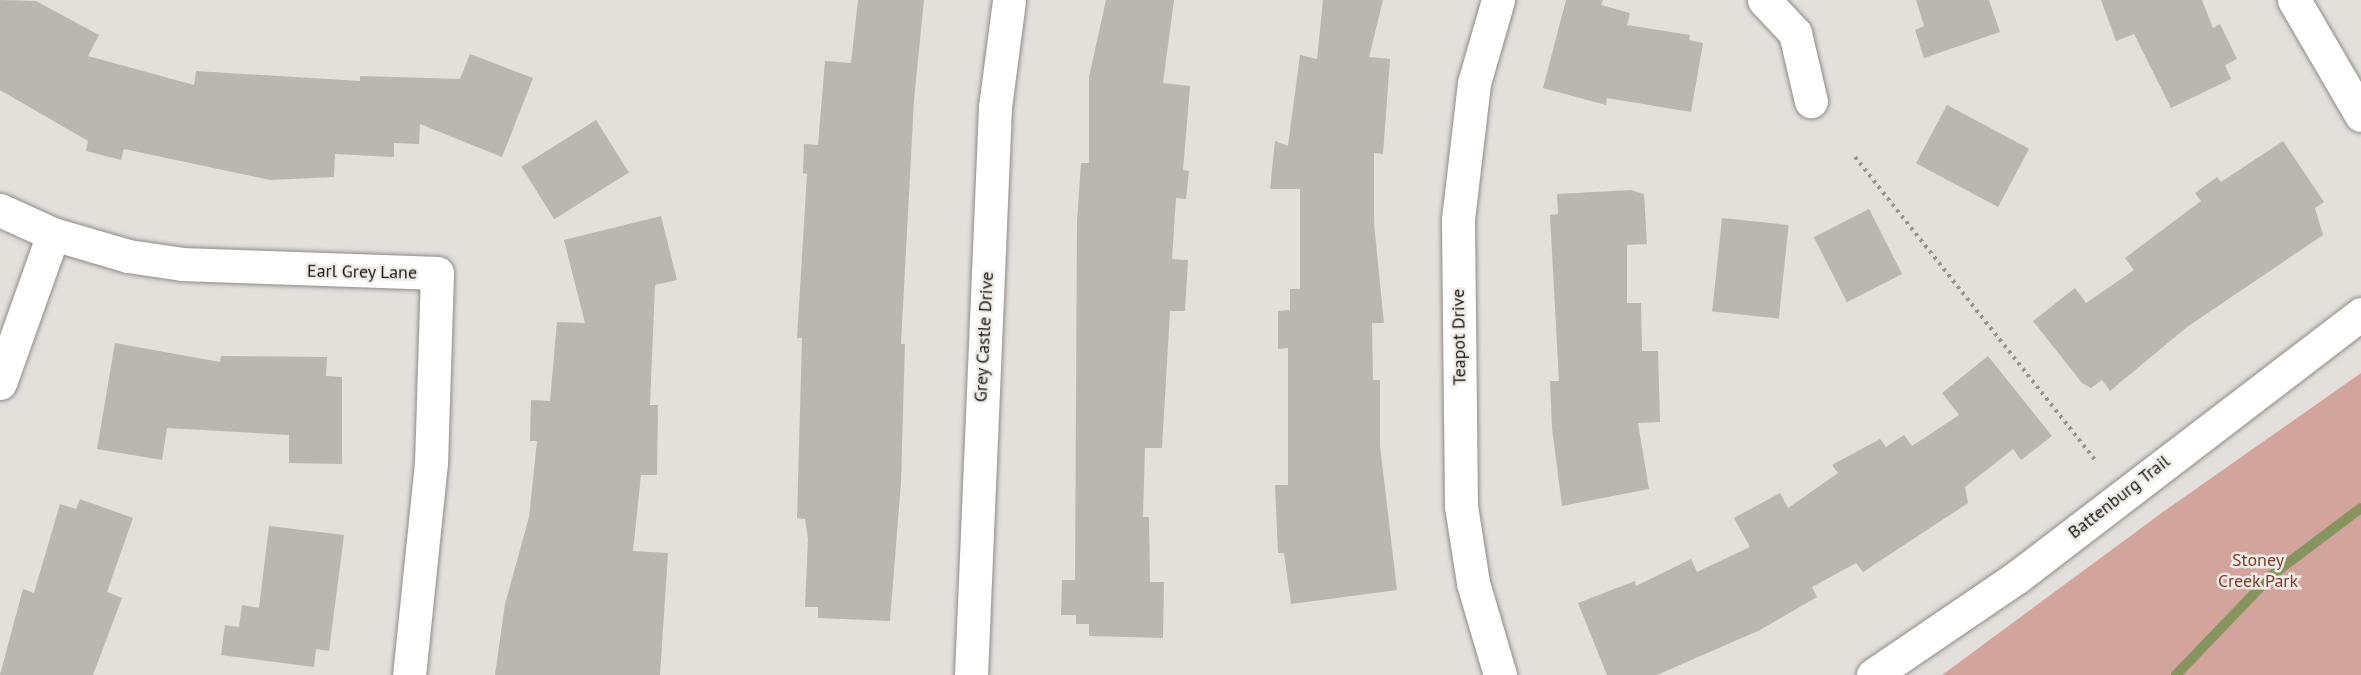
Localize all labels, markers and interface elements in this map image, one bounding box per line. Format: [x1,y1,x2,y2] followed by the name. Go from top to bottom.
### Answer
[306,260,418,284] street label: Earl Grey Lane
[970,271,998,403] street label: Grey Castle Drive
[1447,289,1471,385] street label: Teapot Drive
[2064,450,2174,544] street label: Battenburg Trail
[2218,550,2298,592] park label: Stoney Creek Park

